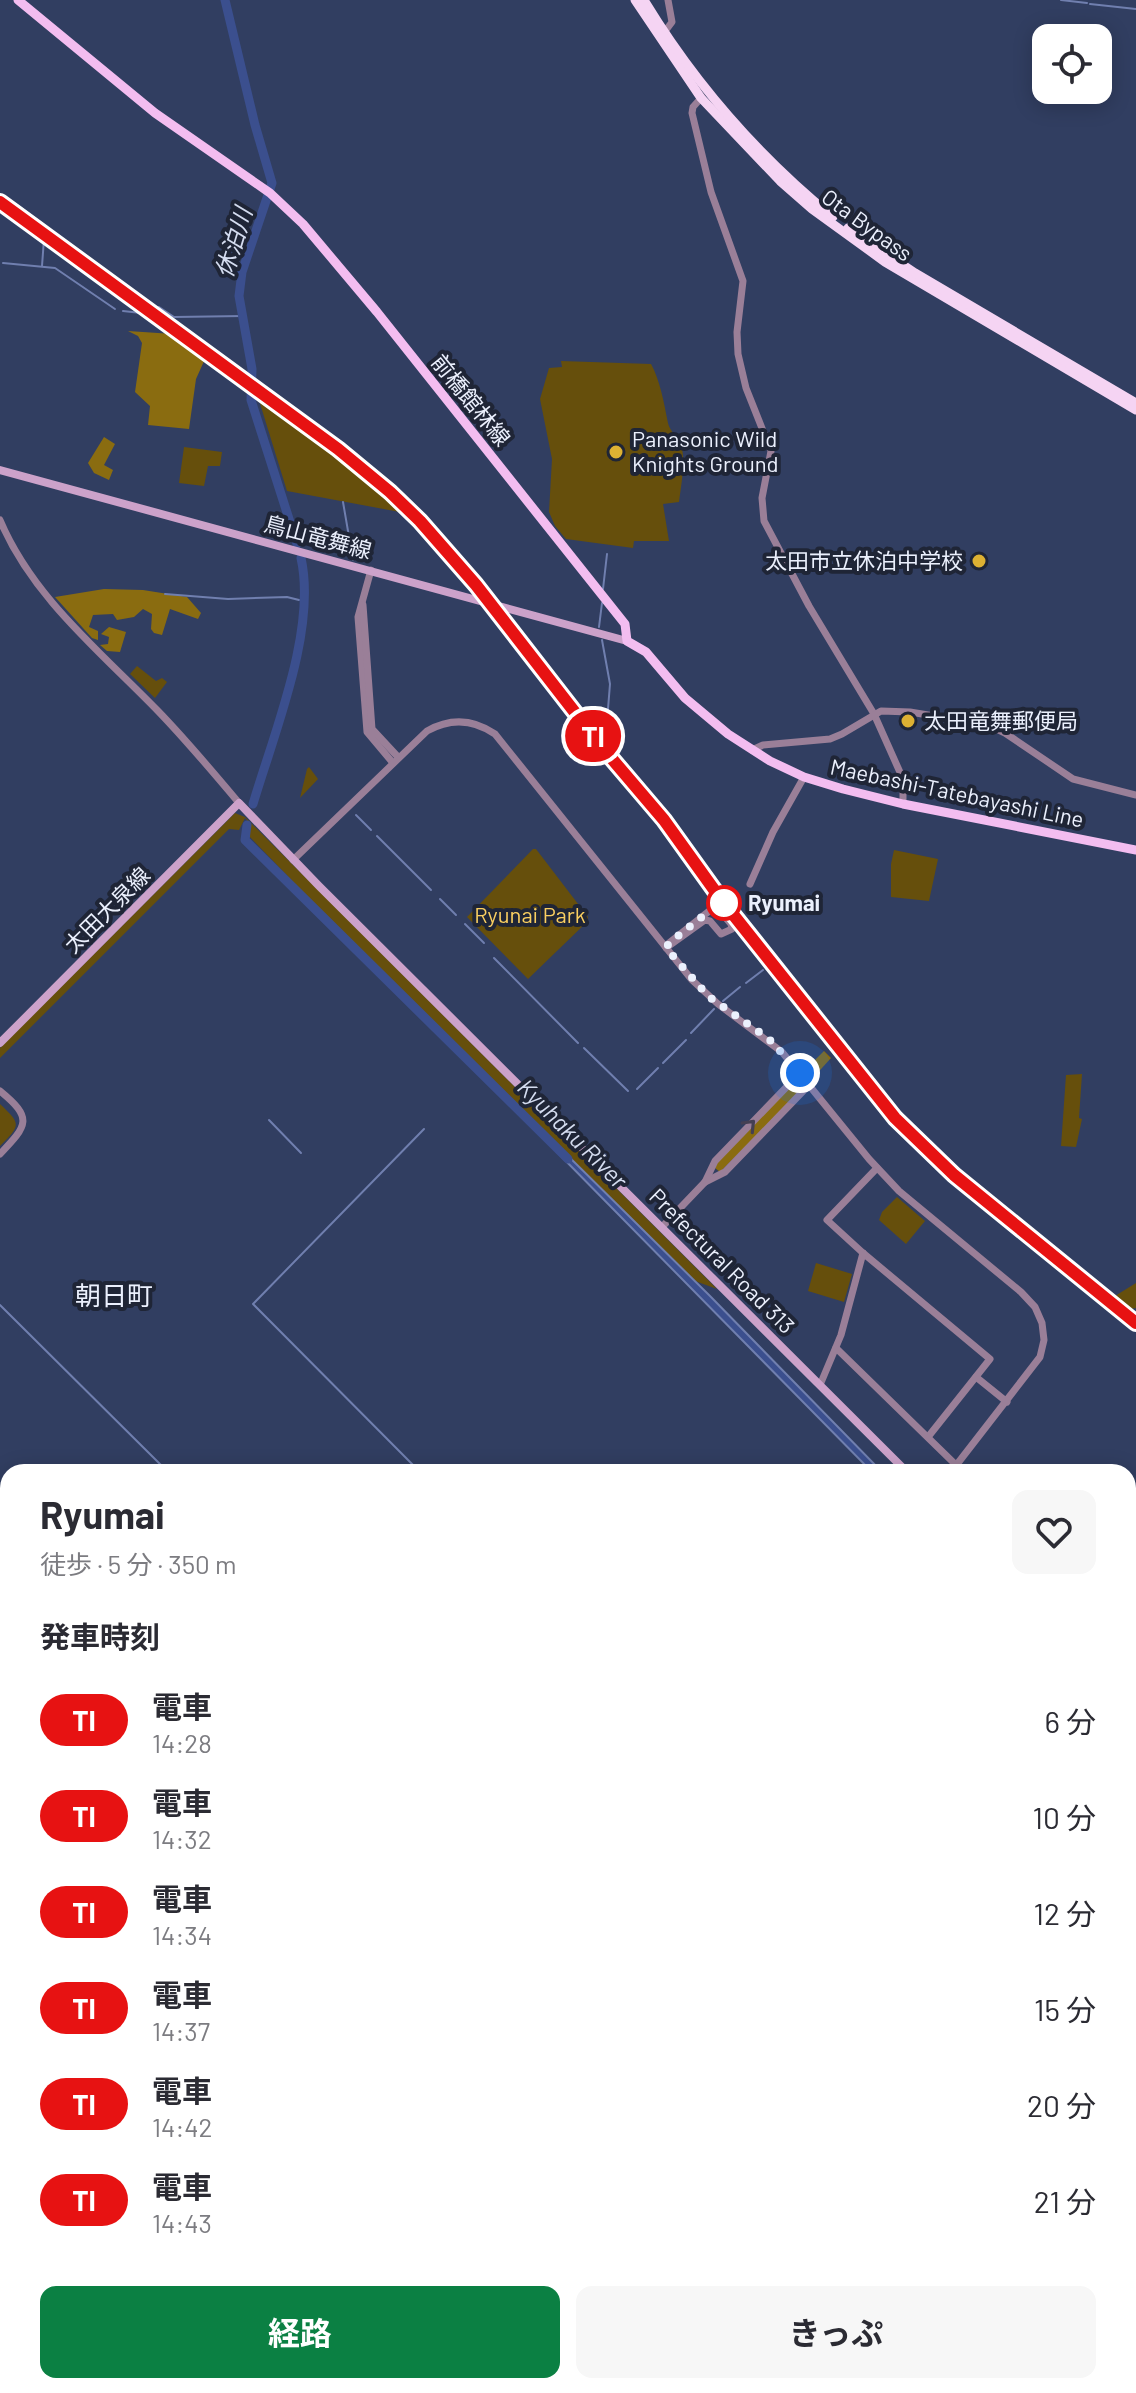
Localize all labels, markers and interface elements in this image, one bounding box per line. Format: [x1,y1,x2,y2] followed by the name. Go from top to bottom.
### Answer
[1032,24,1112,104] map controls
[1032,24,1112,104] button: locate
[817,183,918,266] street label: Ota Bypass
[208,201,258,281] water label: 休泊川
[427,348,516,450] street label: 前橋館林線
[632,425,778,476] place label: Panasonic Wild Knights Ground
[607,443,625,461] marker: Panasonic Wild Knights Ground
[262,509,375,563] street label: 鳥山竜舞線
[765,547,963,573] place label: 太田市立休泊中学校
[970,552,988,570] marker: 太田市立休泊中学校
[924,707,1078,733] place label: 太田竜舞郵便局
[557,710,629,762] line badge: TI
[899,712,917,730] marker: 太田竜舞郵便局
[581,719,605,753] text: TI
[828,752,1086,832] street label: Maebashi-Tatebayashi Line
[58,861,154,957] street label: 太田大泉線
[707,886,741,920] marker: Ryumai
[748,889,820,915] place label: Ryumai
[474,901,586,927] park label: Ryunai Park
[780,1053,820,1093] your location
[512,1072,635,1195] water label: Kyuhaku River
[740,1120,755,1134] one-way arrow
[645,1182,801,1338] street label: Prefectural Road 313
[75,1279,153,1310] district label: 朝日町
[1012,1490,1096,1574] button: heart
[40,1491,165,1537] text: Ryumai
[40,1548,236,1579] text: 徒歩 · 5 分 · 350 m
[40,1618,160,1654] text: 発車時刻
[152,1688,212,1724] text: 電車
[72,1703,96,1737] text: TI
[1045,1703,1096,1739] text: 6 分
[152,1727,212,1758] text: 14:28
[152,1784,212,1820] text: 電車
[72,1799,96,1833] text: TI
[1033,1799,1096,1835] text: 10 分
[152,1823,212,1854] text: 14:32
[152,1880,212,1916] text: 電車
[72,1895,96,1929] text: TI
[1033,1895,1096,1931] text: 12 分
[152,1919,212,1950] text: 14:34
[152,1976,212,2012] text: 電車
[72,1991,96,2025] text: TI
[1034,1991,1096,2027] text: 15 分
[152,2015,210,2046] text: 14:37
[152,2072,212,2108] text: 電車
[72,2087,96,2121] text: TI
[1027,2087,1096,2123] text: 20 分
[152,2111,213,2142] text: 14:42
[152,2168,212,2204] text: 電車
[72,2183,96,2217] text: TI
[1034,2183,1096,2219] text: 21 分
[152,2207,212,2238] text: 14:43
[40,2286,560,2378] button: 経路
[576,2286,1096,2378] button: きっぷ

